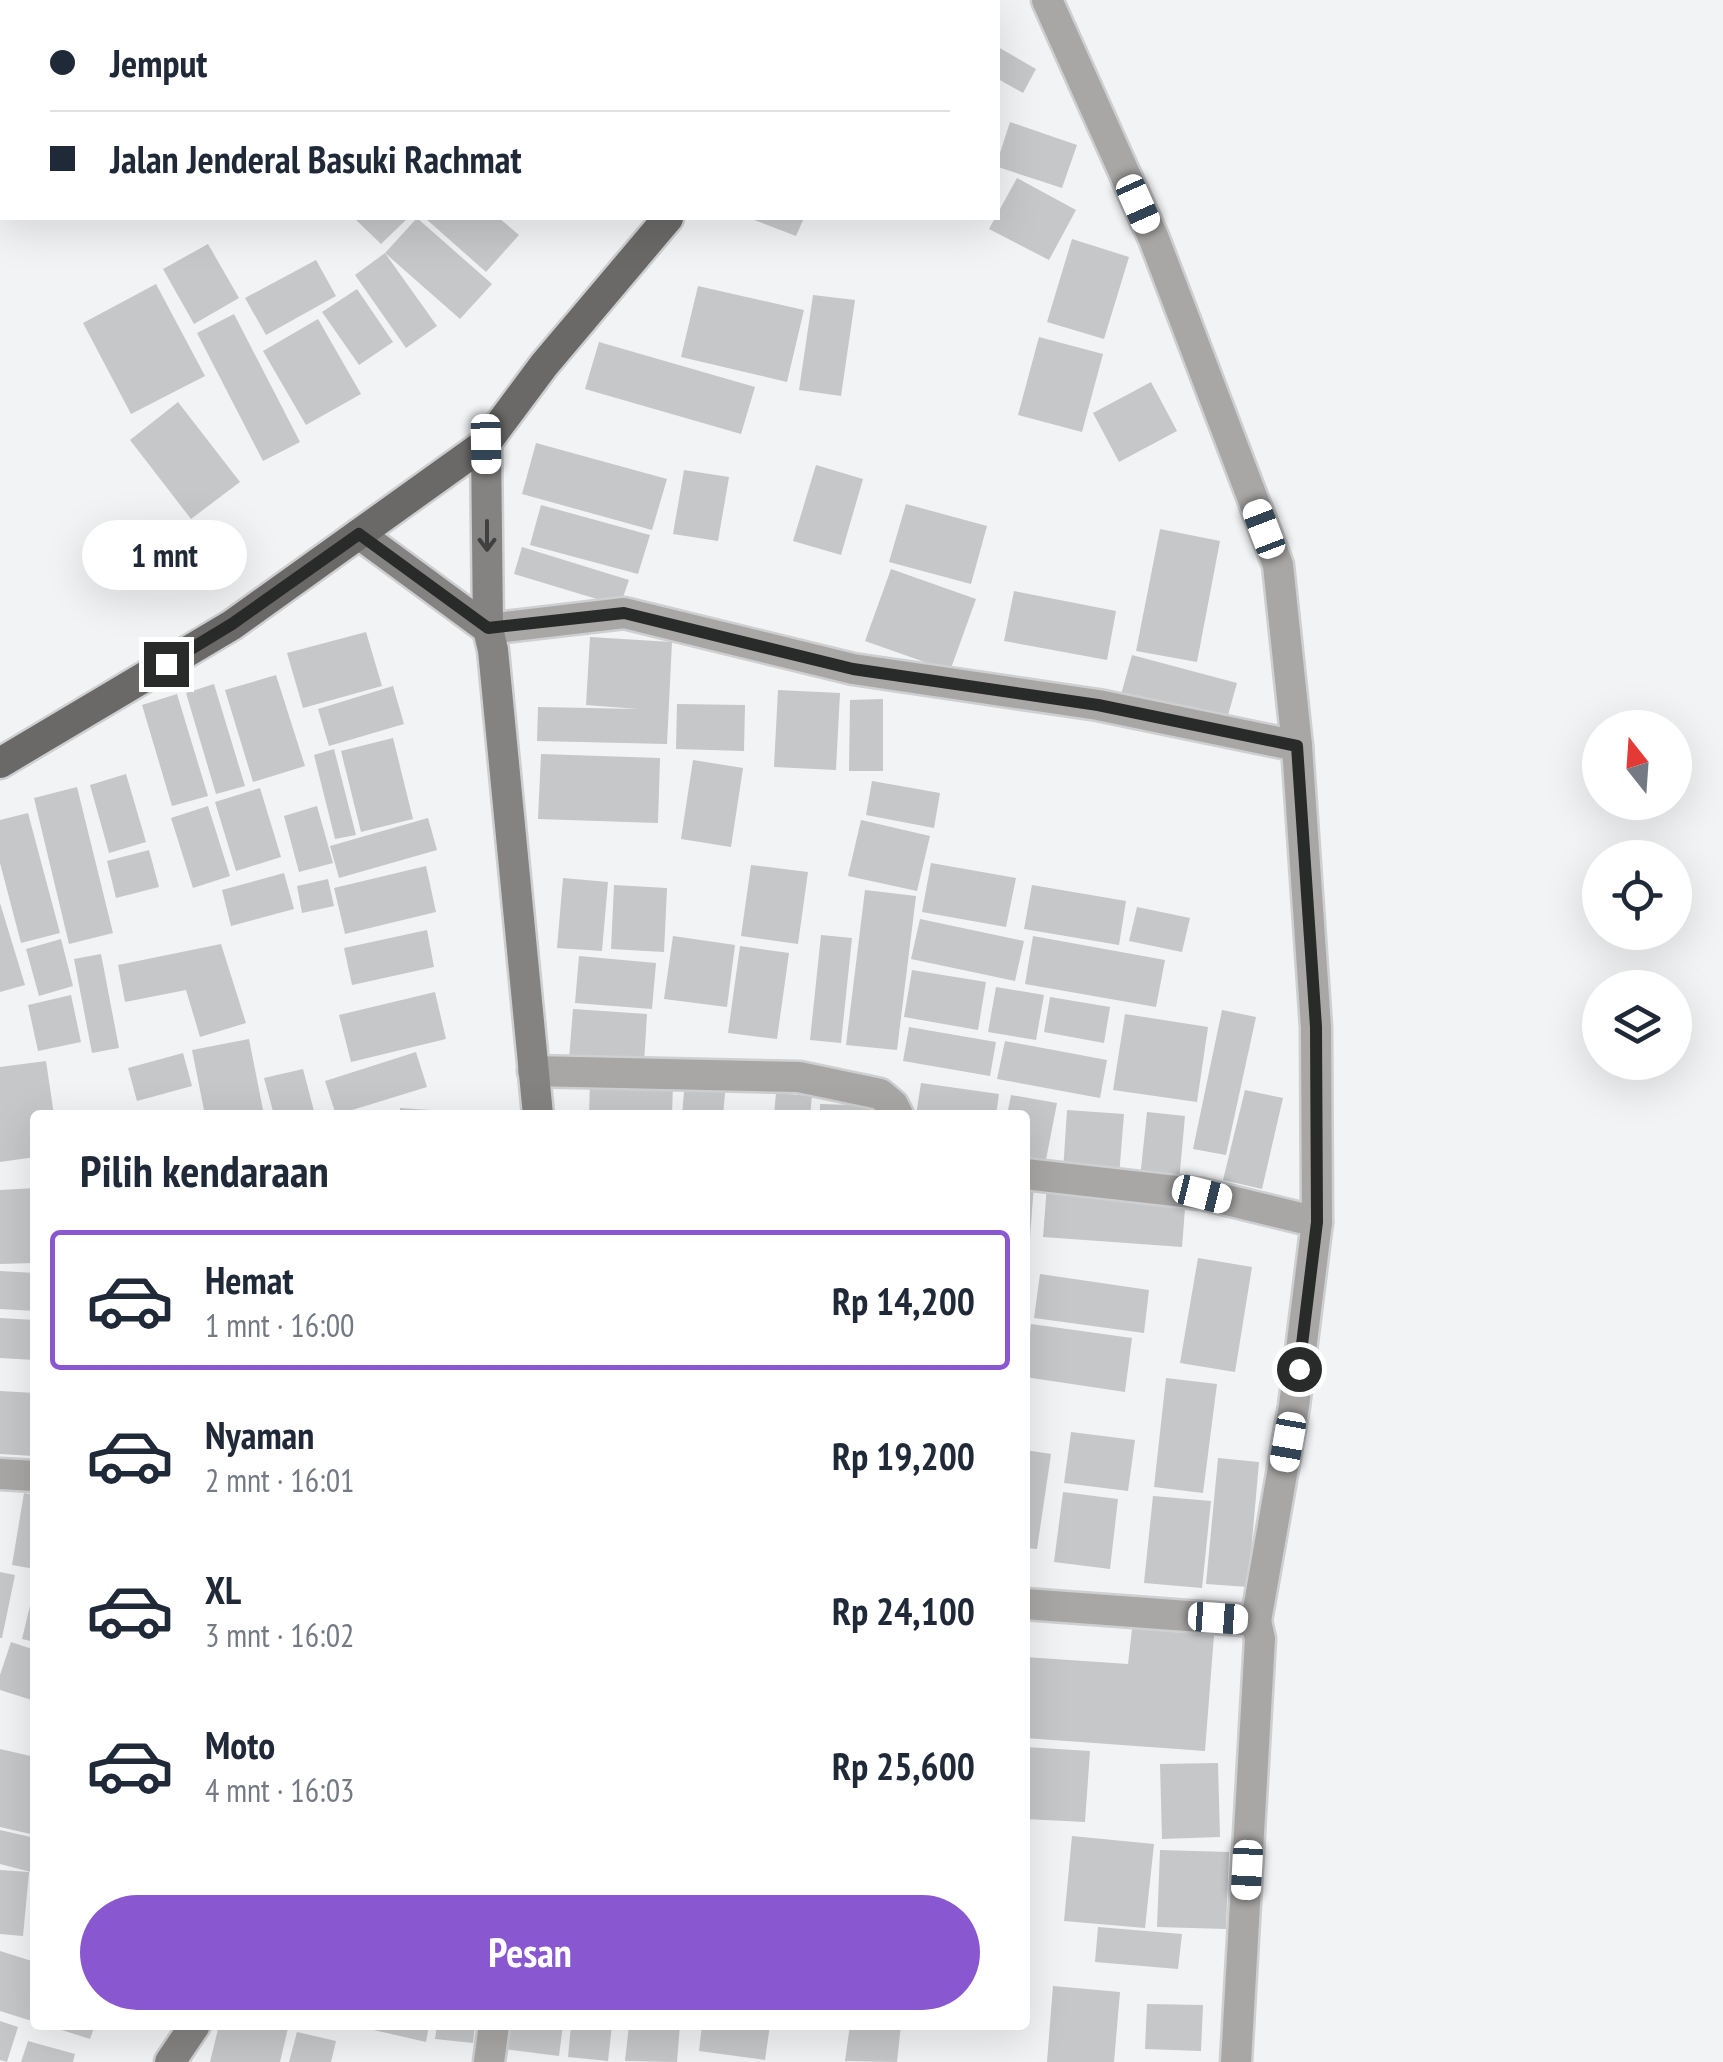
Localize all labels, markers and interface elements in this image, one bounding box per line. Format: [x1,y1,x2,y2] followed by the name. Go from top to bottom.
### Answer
[110,38,207,87] text: Jemput
[110,134,521,183] text: Jalan Jenderal Basuki Rachmat
[1112,170,1164,238] car
[470,414,502,474] car
[1239,496,1289,562] car
[478,518,496,551] one-way arrow
[84,519,248,589] callout: 1 mnt
[131,534,198,576] text: 1 mnt
[144,642,189,687] route end
[1582,710,1692,820] north arrow
[1582,710,1692,1080] map controls
[1582,840,1692,950] button: locate
[1582,970,1692,1080] button: layers
[80,1141,329,1199] text: Pilih kendaraan
[1169,1172,1235,1216] car
[85,1255,175,1345] icon: car
[205,1255,293,1304] text: Hemat
[832,1276,975,1325] text: Rp 14,200
[205,1304,354,1346] text: 1 mnt · 16:00
[1277,1347,1322,1392] route start
[85,1410,175,1500] icon: car
[205,1410,314,1459] text: Nyaman
[1268,1410,1308,1474] car
[832,1431,975,1480] text: Rp 19,200
[205,1459,354,1501] text: 2 mnt · 16:01
[85,1565,175,1655] icon: car
[205,1565,241,1614] text: XL
[832,1586,975,1635] text: Rp 24,100
[1187,1601,1249,1635] car
[205,1614,354,1656] text: 3 mnt · 16:02
[85,1720,175,1810] icon: car
[205,1720,275,1769] text: Moto
[832,1741,975,1790] text: Rp 25,600
[205,1769,354,1811] text: 4 mnt · 16:03
[1230,1839,1264,1901] car
[80,1895,980,2010] button: Pesan

